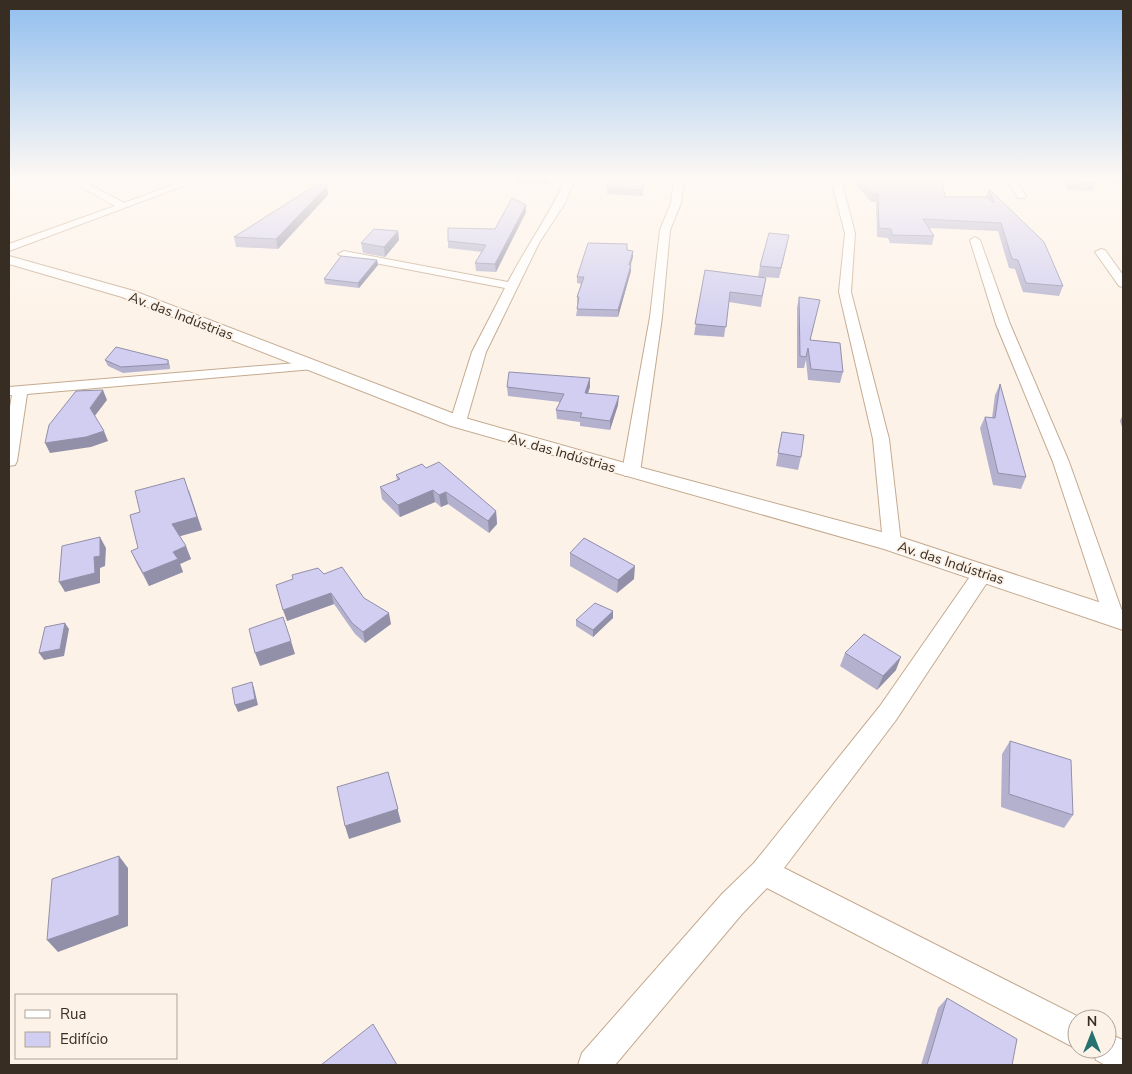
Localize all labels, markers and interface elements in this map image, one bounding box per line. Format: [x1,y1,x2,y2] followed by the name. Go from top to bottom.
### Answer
[126,287,236,345] street label: Av. das Indústrias
[506,429,618,477] street label: Av. das Indústrias
[895,537,1007,589] street label: Av. das Indústrias
[15,994,178,1059] legend
[60,1004,86,1024] text: Rua
[1067,1009,1117,1059] north arrow
[1087,1012,1097,1031] text: N
[60,1029,108,1049] text: Edifício

